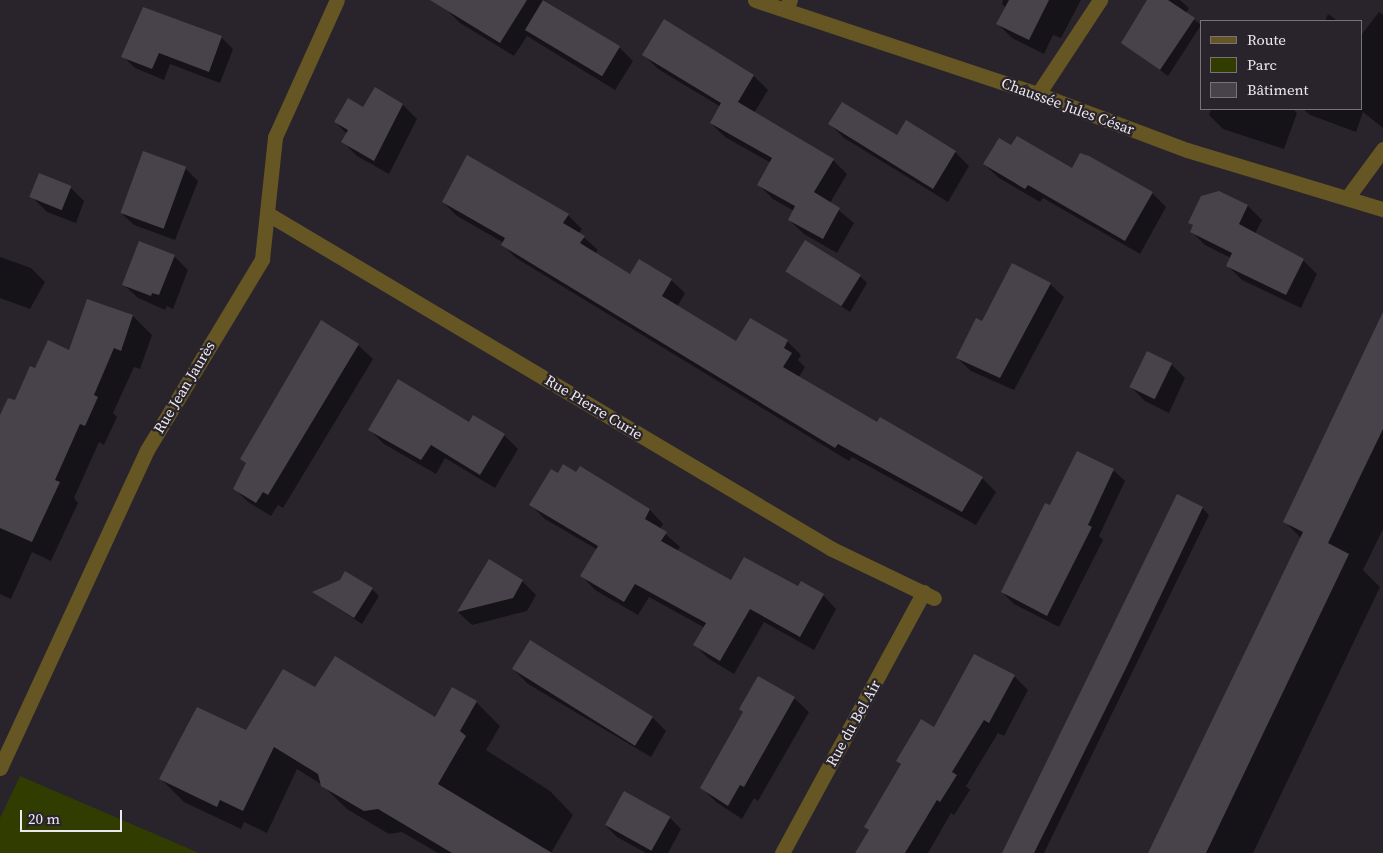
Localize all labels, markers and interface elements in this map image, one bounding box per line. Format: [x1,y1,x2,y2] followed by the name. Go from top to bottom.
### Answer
[1200,20,1363,110] legend
[1247,29,1286,50] text: Route
[1247,54,1277,75] text: Parc
[999,74,1137,138] street label: Chaussée Jules César
[1247,79,1308,100] text: Bâtiment
[149,338,219,436] street label: Rue Jean Jaurès
[542,371,646,443] street label: Rue Pierre Curie
[822,677,884,769] street label: Rue du Bel Air
[22,800,125,832] scale bar
[28,808,60,829] text: 20 m

